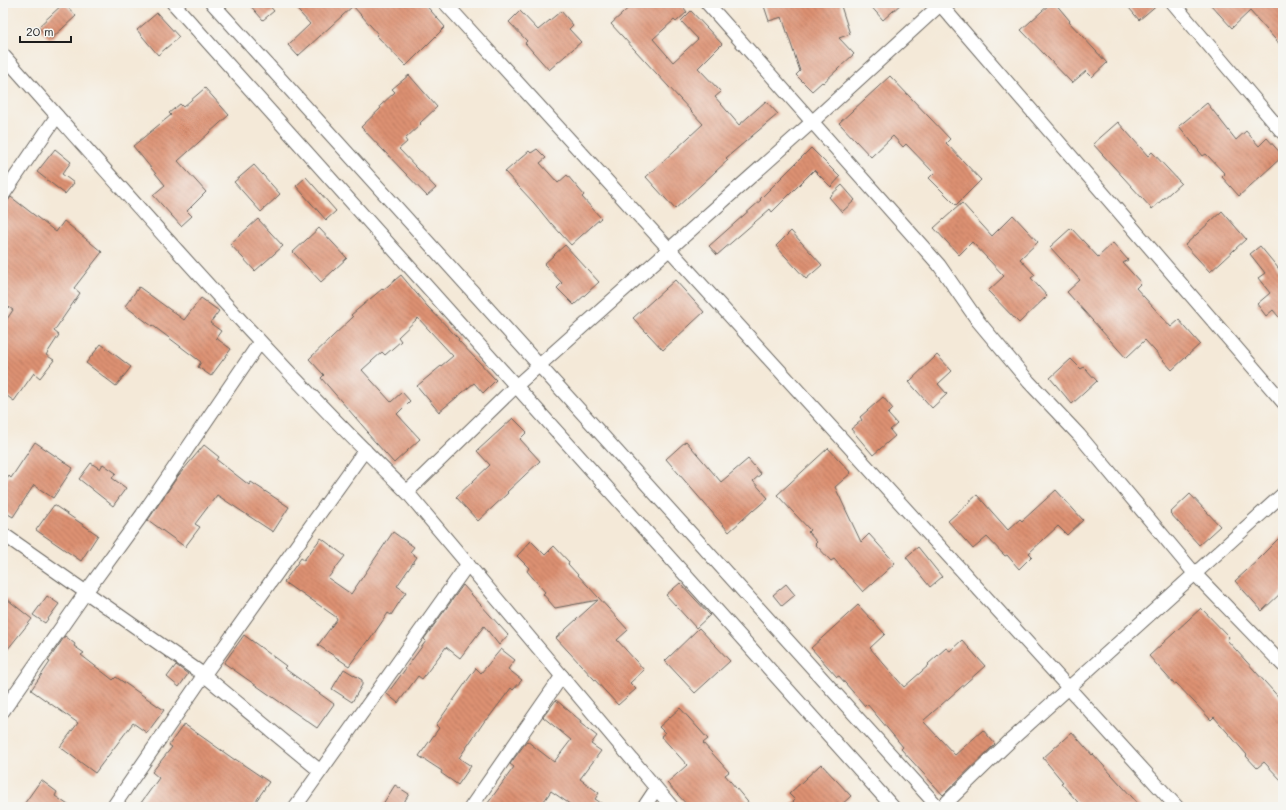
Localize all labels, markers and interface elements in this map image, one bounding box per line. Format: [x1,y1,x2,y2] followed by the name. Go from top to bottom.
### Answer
[20,18,71,44] scale bar
[26,23,54,39] text: 20 m

